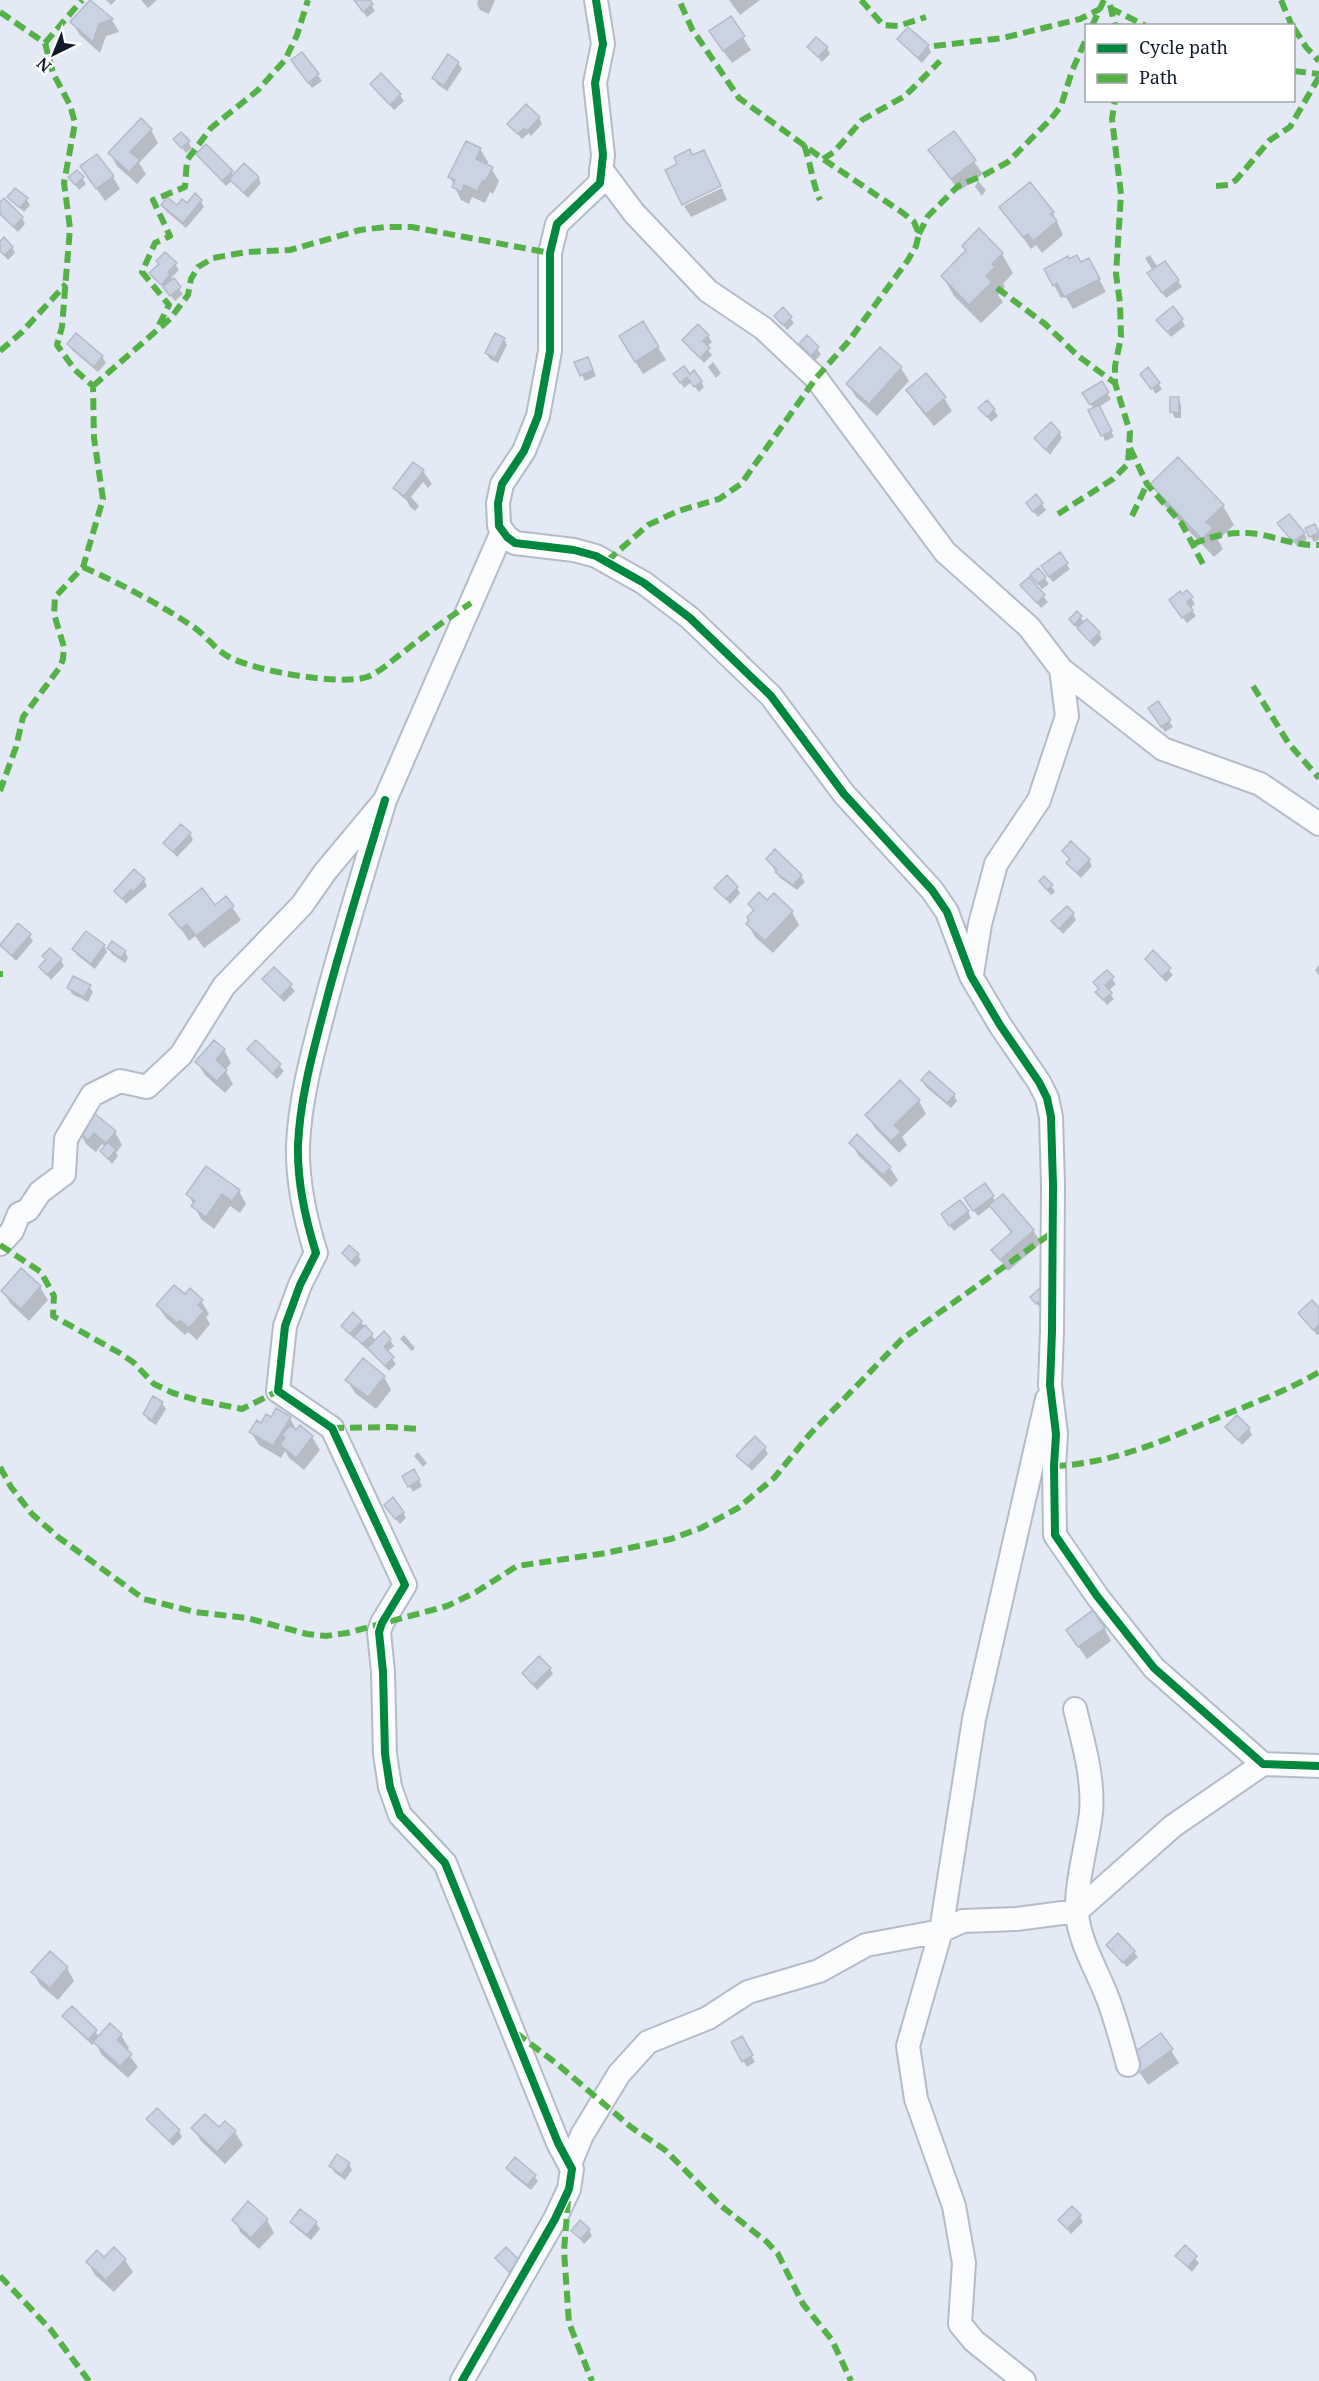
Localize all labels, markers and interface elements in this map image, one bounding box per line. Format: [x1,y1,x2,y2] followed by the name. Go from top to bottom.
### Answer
[24,24,84,84] north arrow
[1085,24,1295,102] legend
[1139,35,1228,59] text: Cycle path
[31,52,56,77] text: N
[1139,65,1178,89] text: Path

